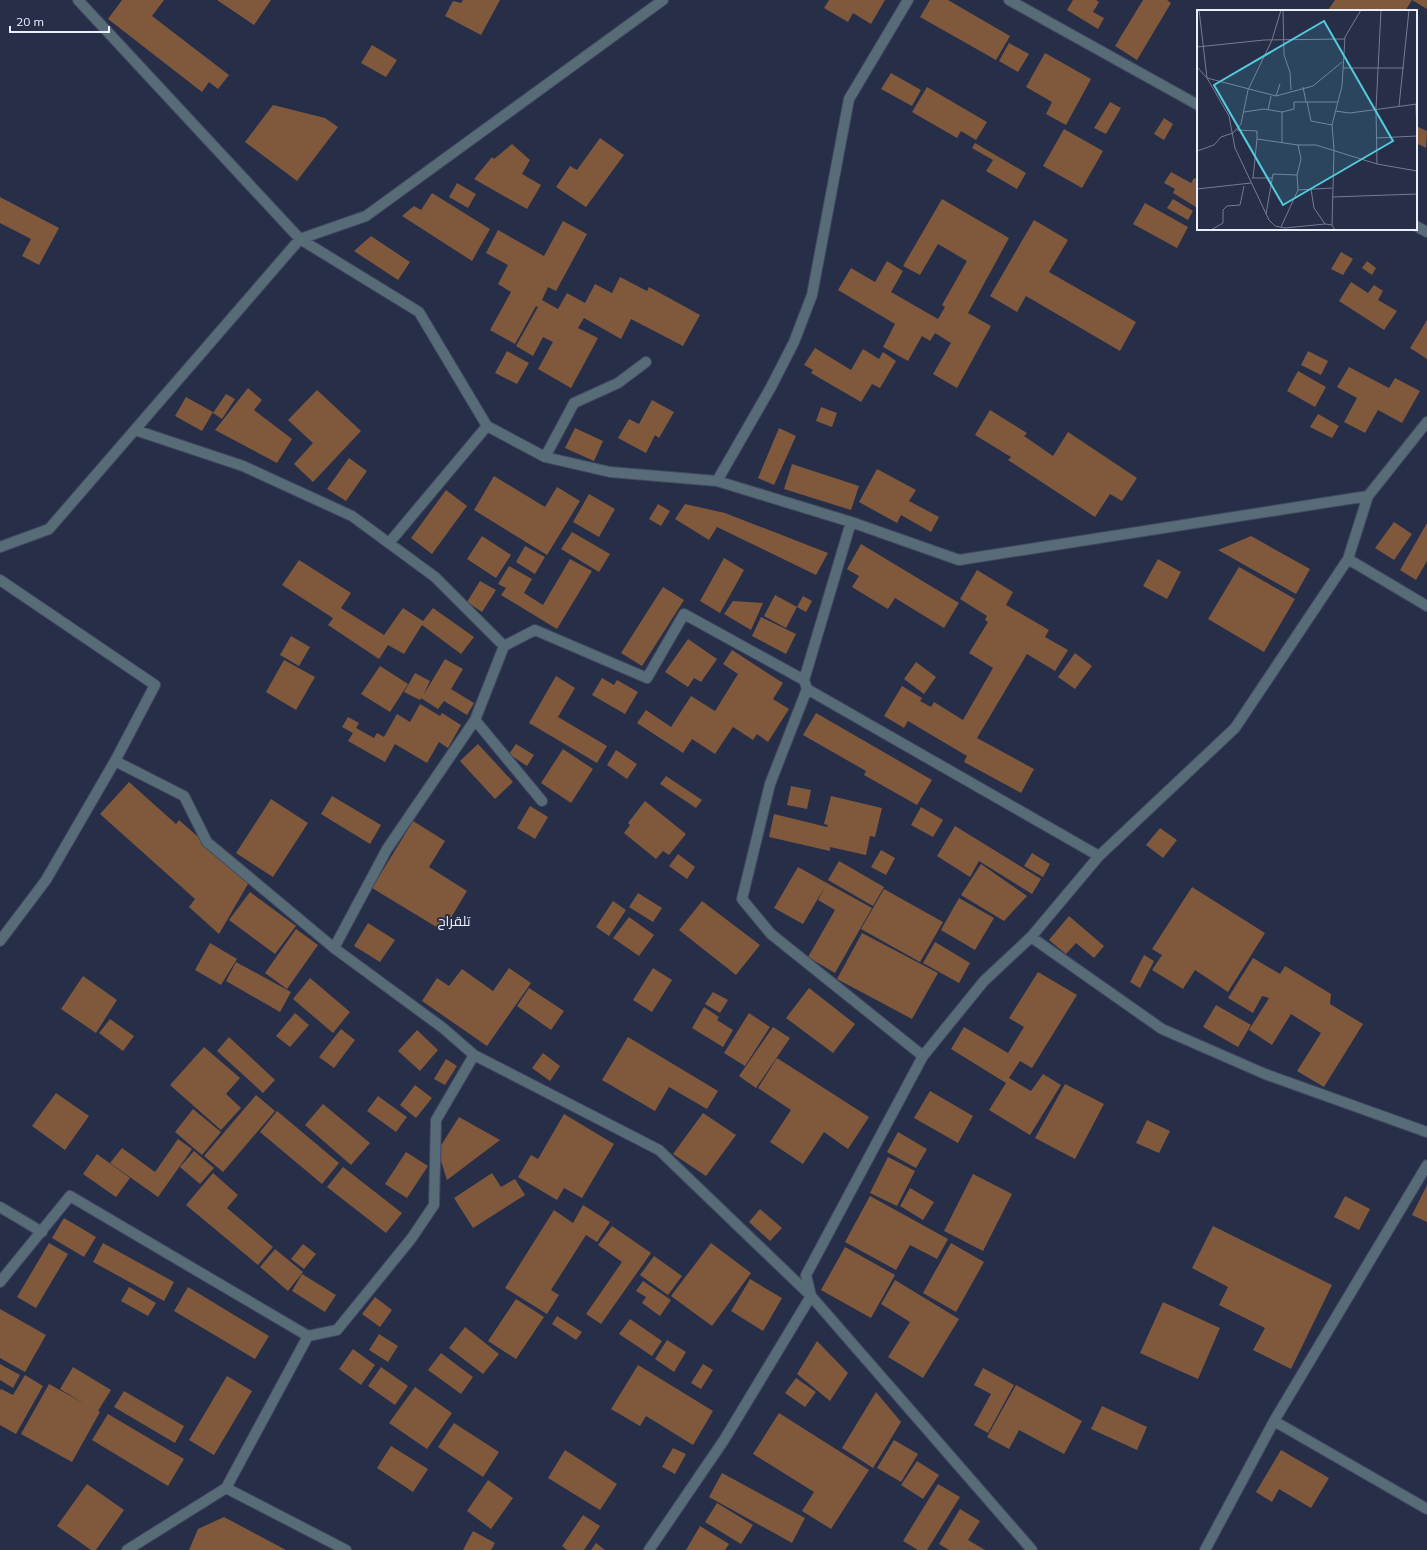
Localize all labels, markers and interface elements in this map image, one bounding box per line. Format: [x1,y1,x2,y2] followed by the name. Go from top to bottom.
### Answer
[10,8,109,34] scale bar
[1197,10,1417,230] inset map
[16,14,44,29] text: 20 m
[437,912,471,930] district label: تلقراح

